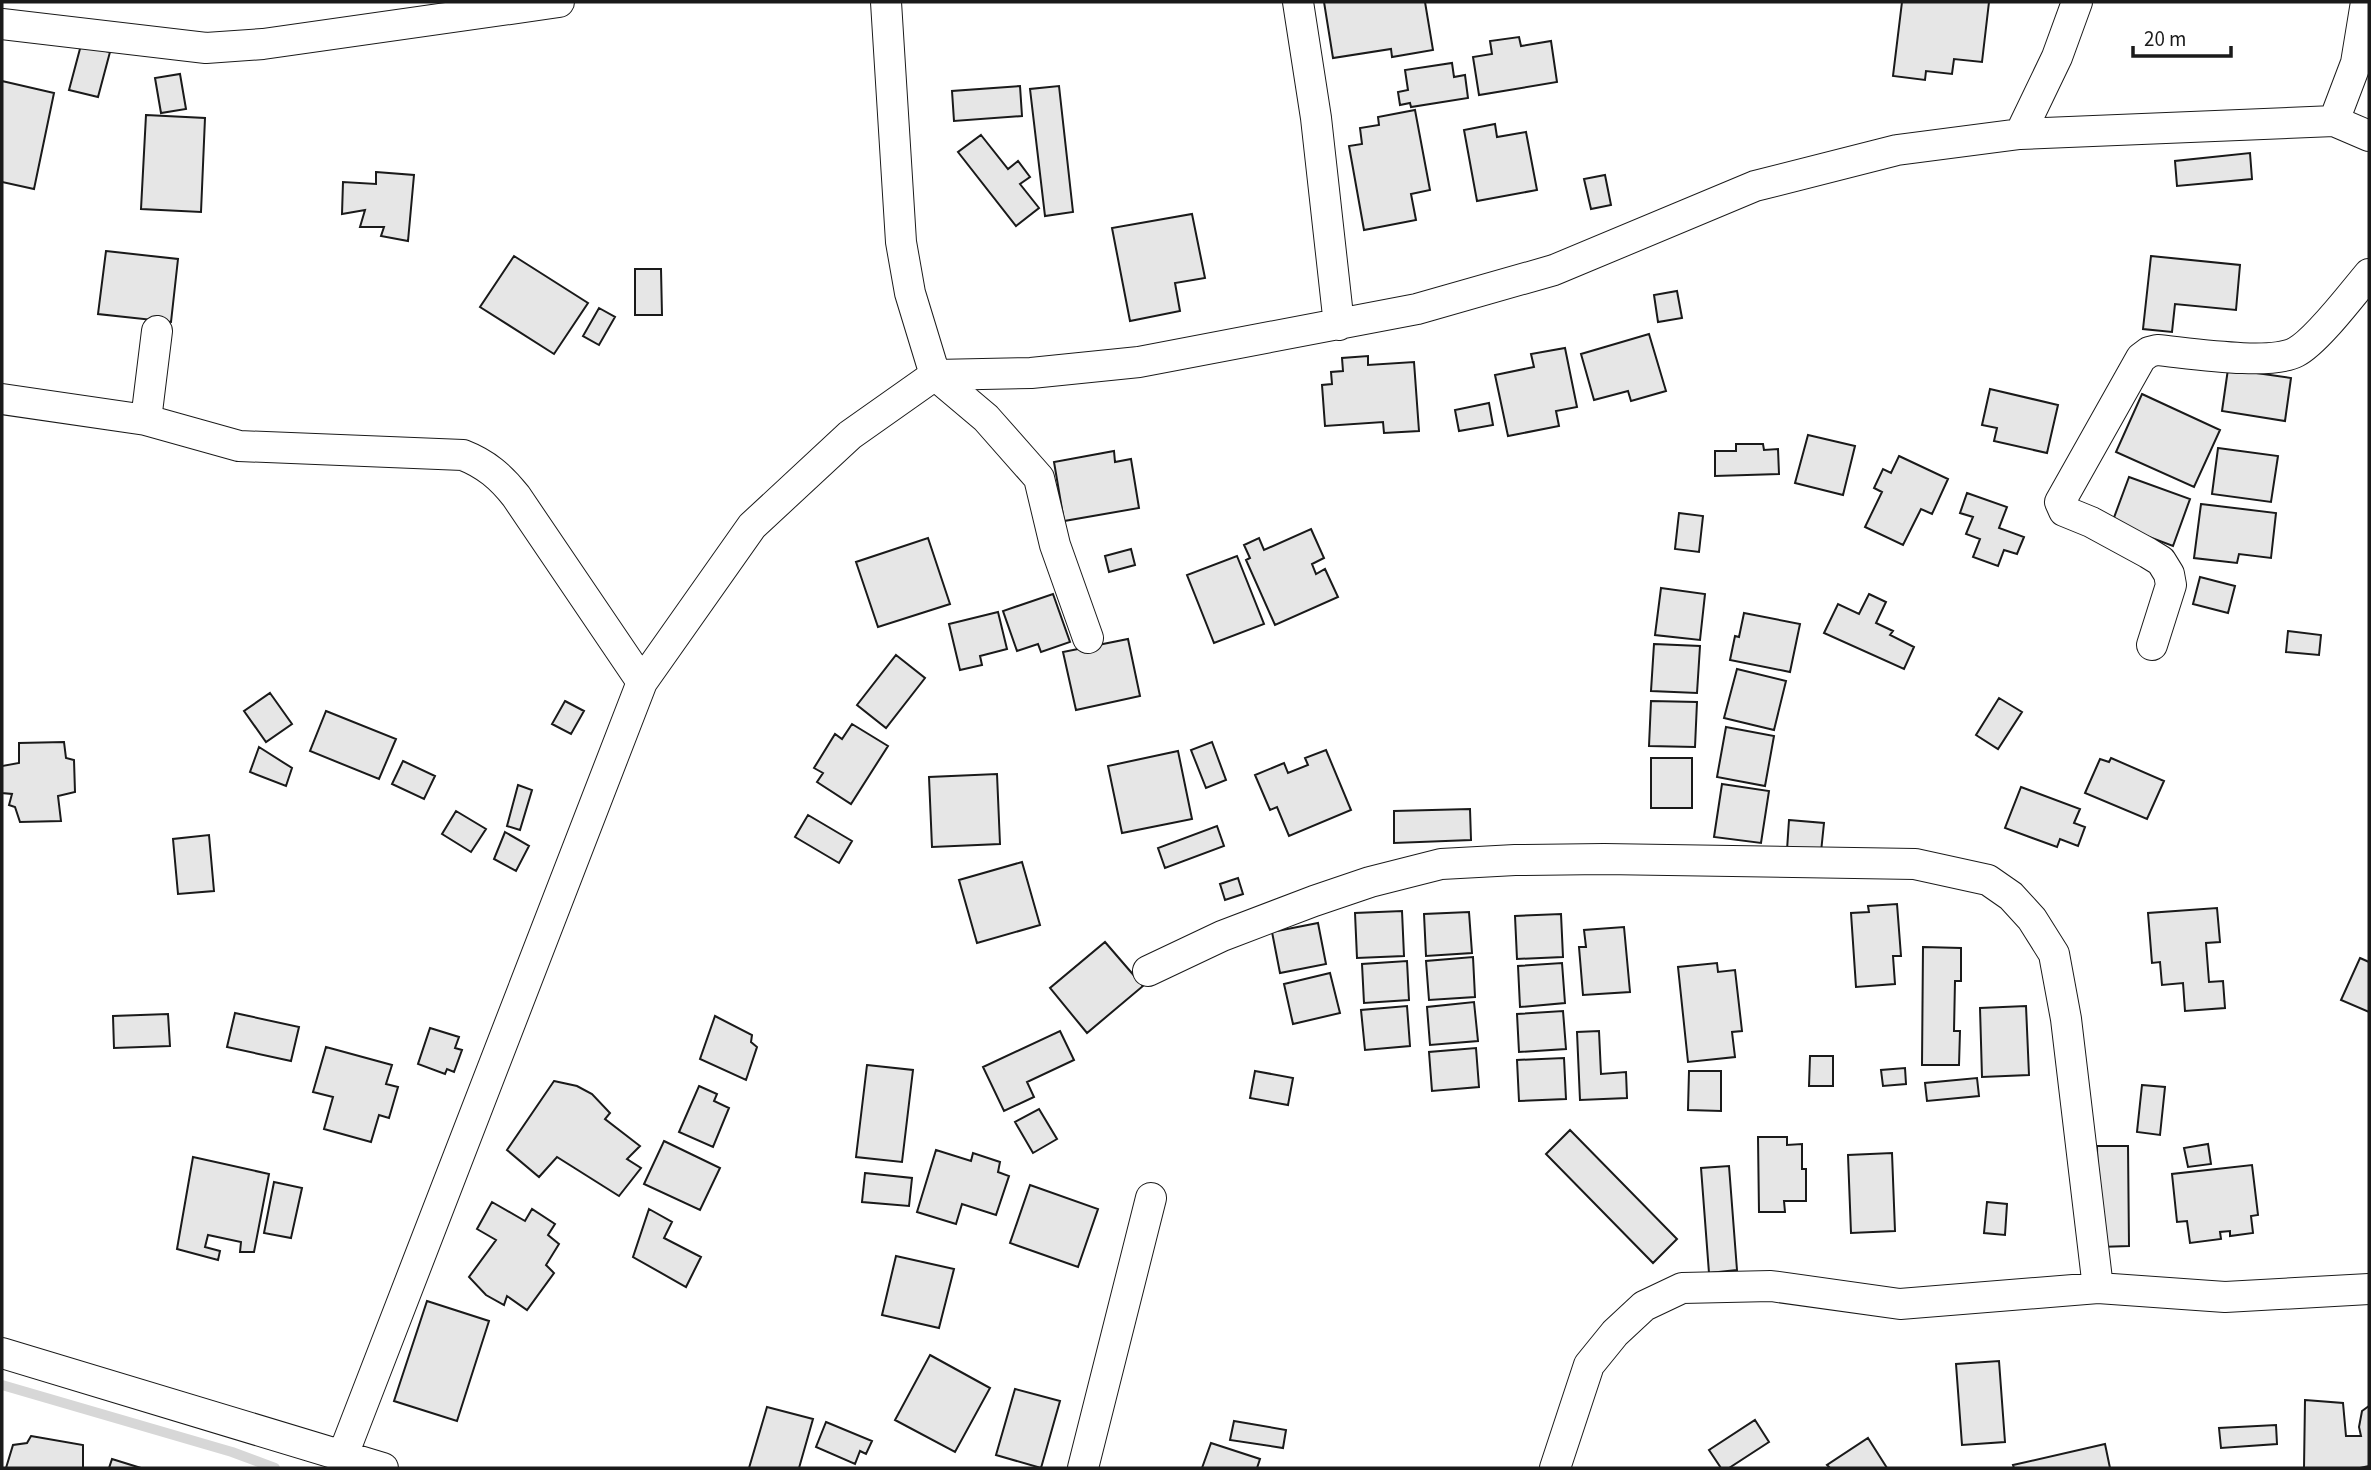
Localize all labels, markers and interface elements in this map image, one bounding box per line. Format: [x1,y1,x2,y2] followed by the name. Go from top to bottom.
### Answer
[2133,14,2231,58] scale bar
[2144,24,2186,54] text: 20 m

